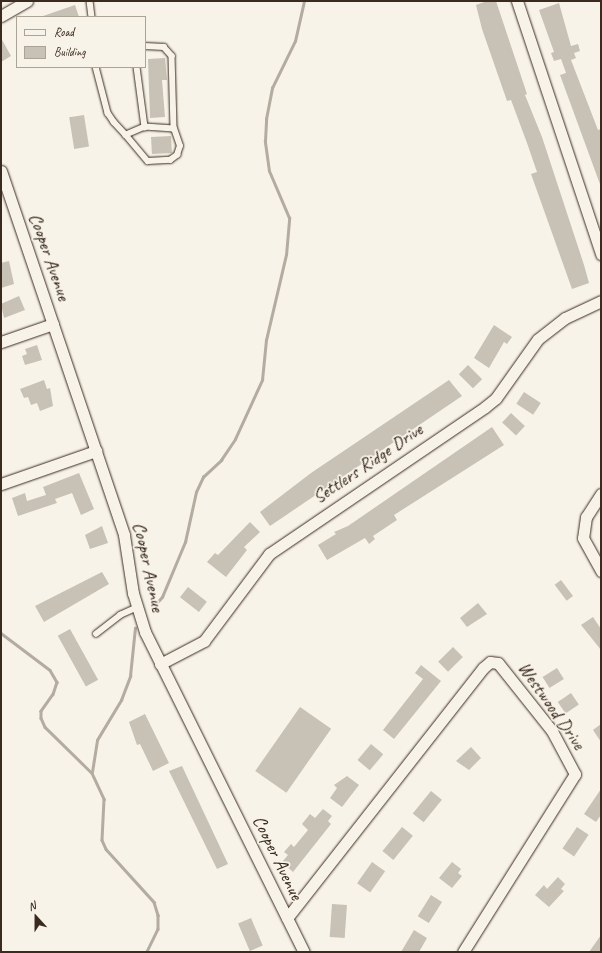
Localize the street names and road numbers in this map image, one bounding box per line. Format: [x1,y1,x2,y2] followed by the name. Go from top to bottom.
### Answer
[23,210,75,304] street label: Cooper Avenue
[309,419,427,509] street label: Settlers Ridge Drive
[127,520,169,614] street label: Cooper Avenue
[512,658,590,754] street label: Westwood Drive
[247,812,307,904] street label: Cooper Avenue

